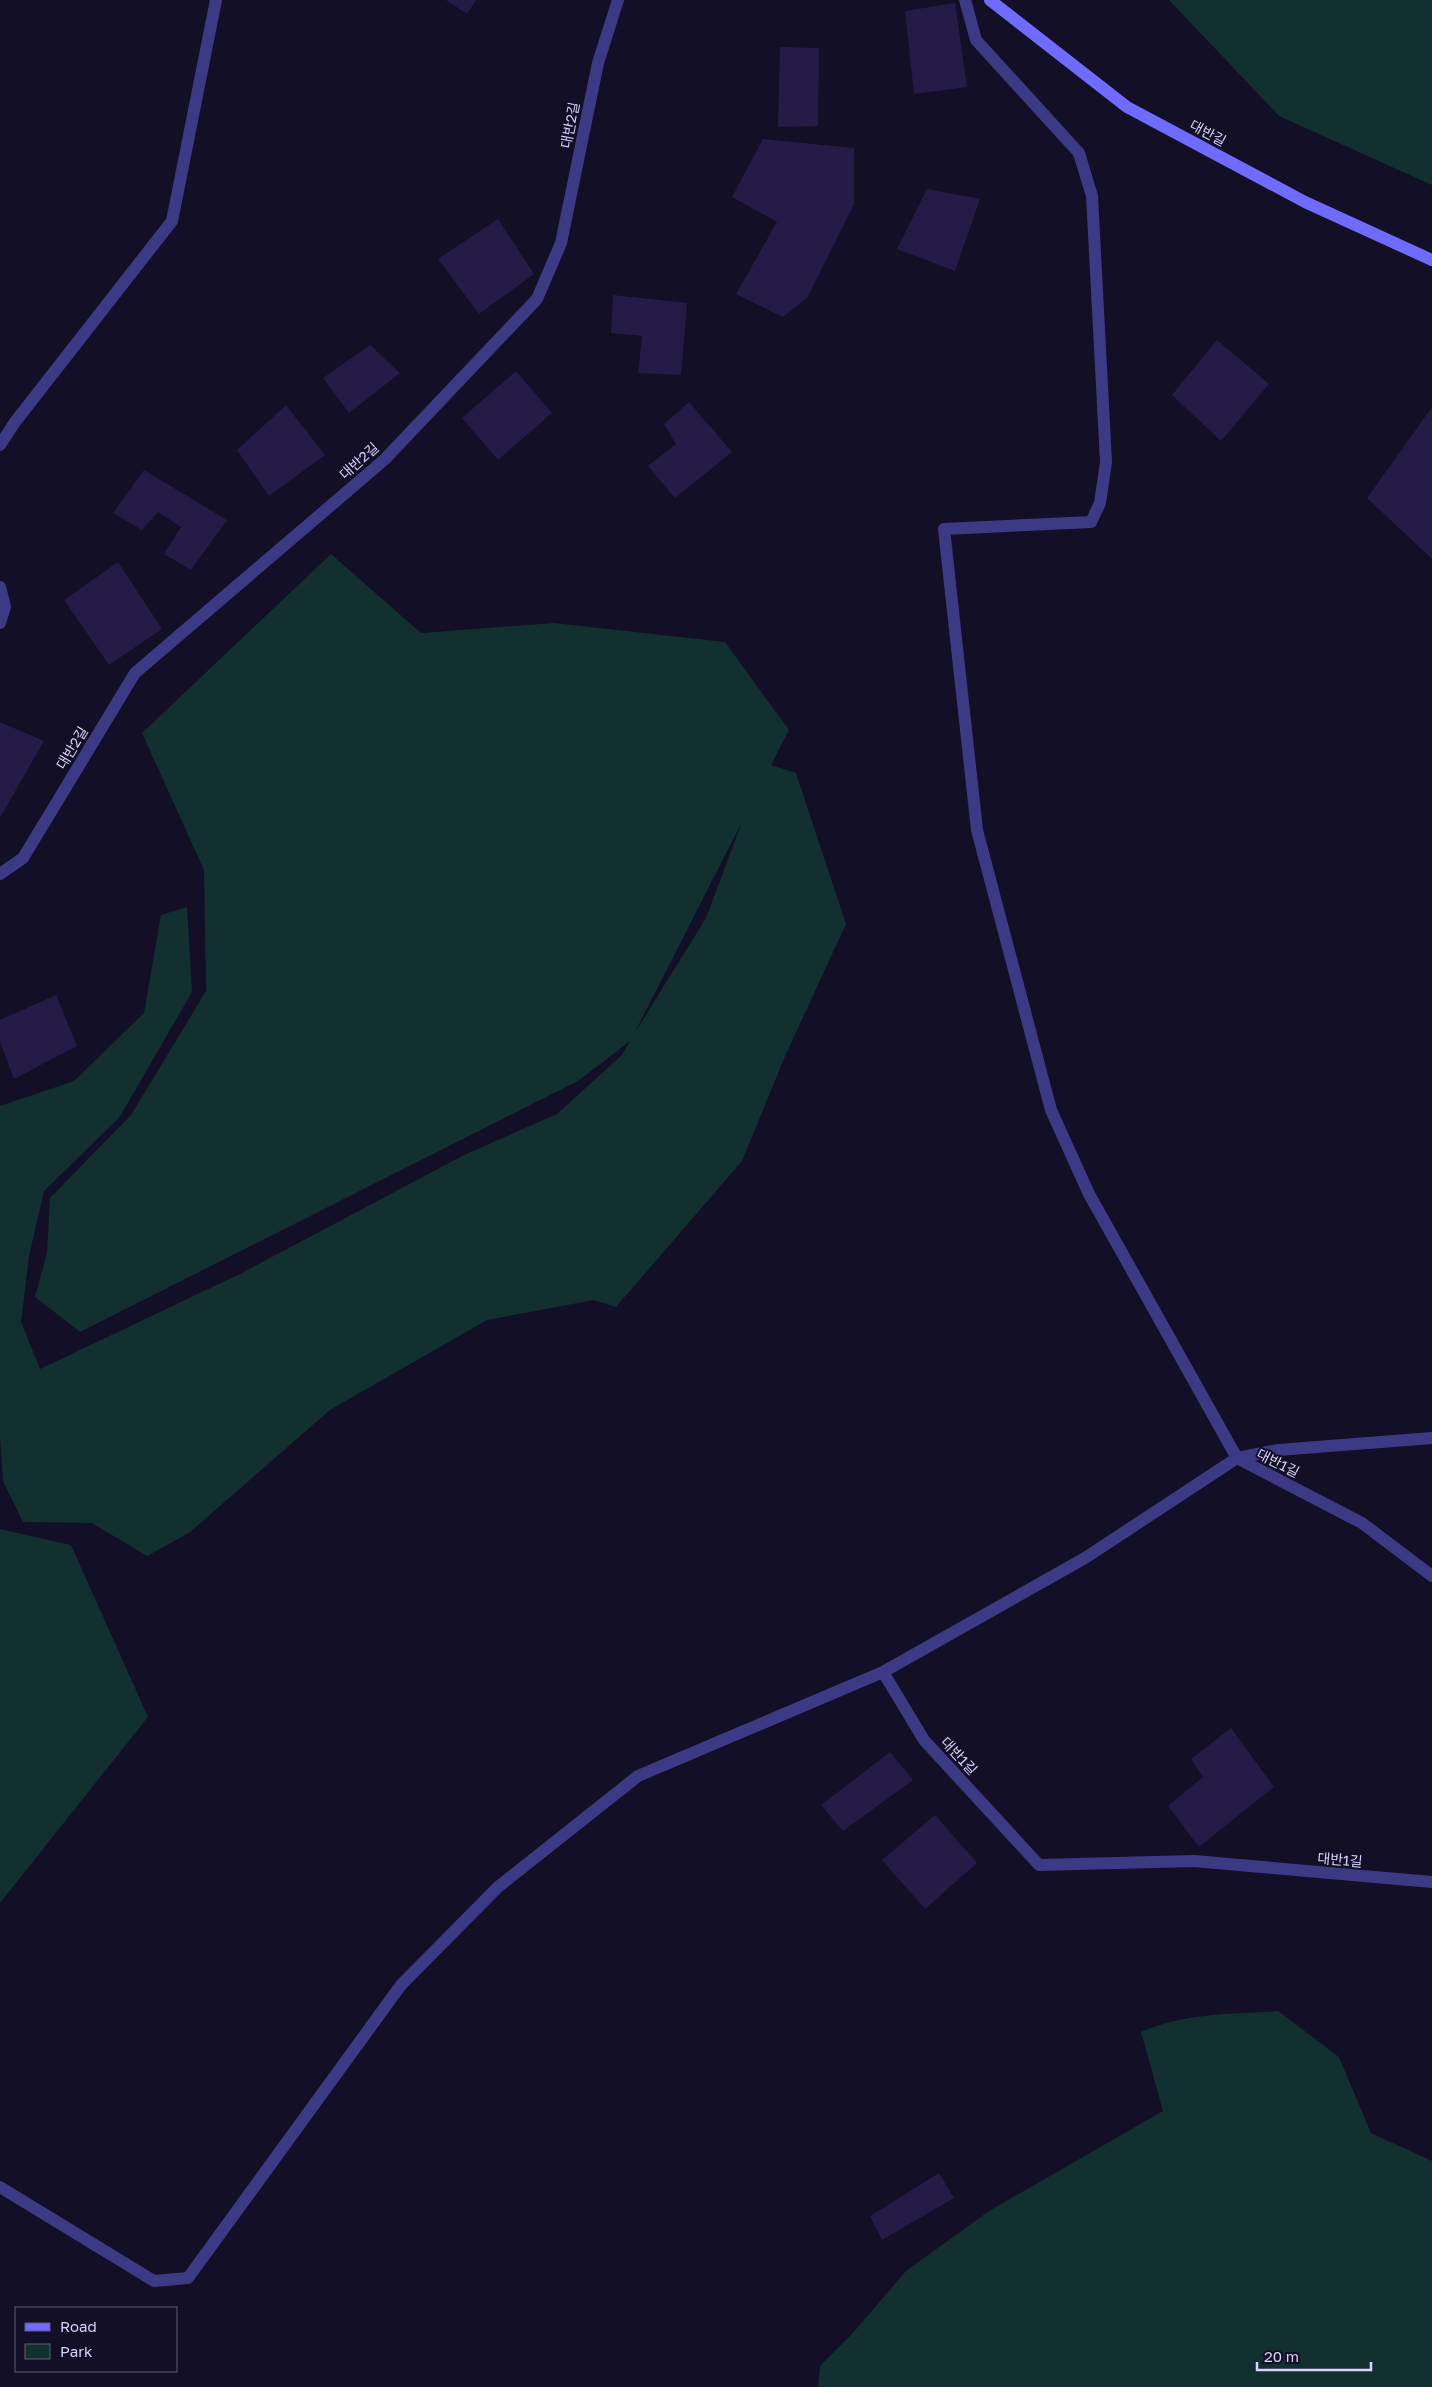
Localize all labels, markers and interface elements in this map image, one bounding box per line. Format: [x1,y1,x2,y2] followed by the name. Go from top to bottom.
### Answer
[557,100,582,149] street label: 대반2길
[1187,116,1229,149] street label: 대반길
[336,439,382,483] street label: 대반2길
[52,723,91,772] street label: 대반2길
[1254,1445,1302,1480] street label: 대반1길
[938,1733,981,1778] street label: 대반1길
[1317,1849,1363,1870] street label: 대반1길
[15,2307,178,2372] legend
[60,2317,97,2335] text: Road
[1257,2340,1371,2372] scale bar
[60,2342,93,2360] text: Park
[1264,2347,1299,2365] text: 20 m

